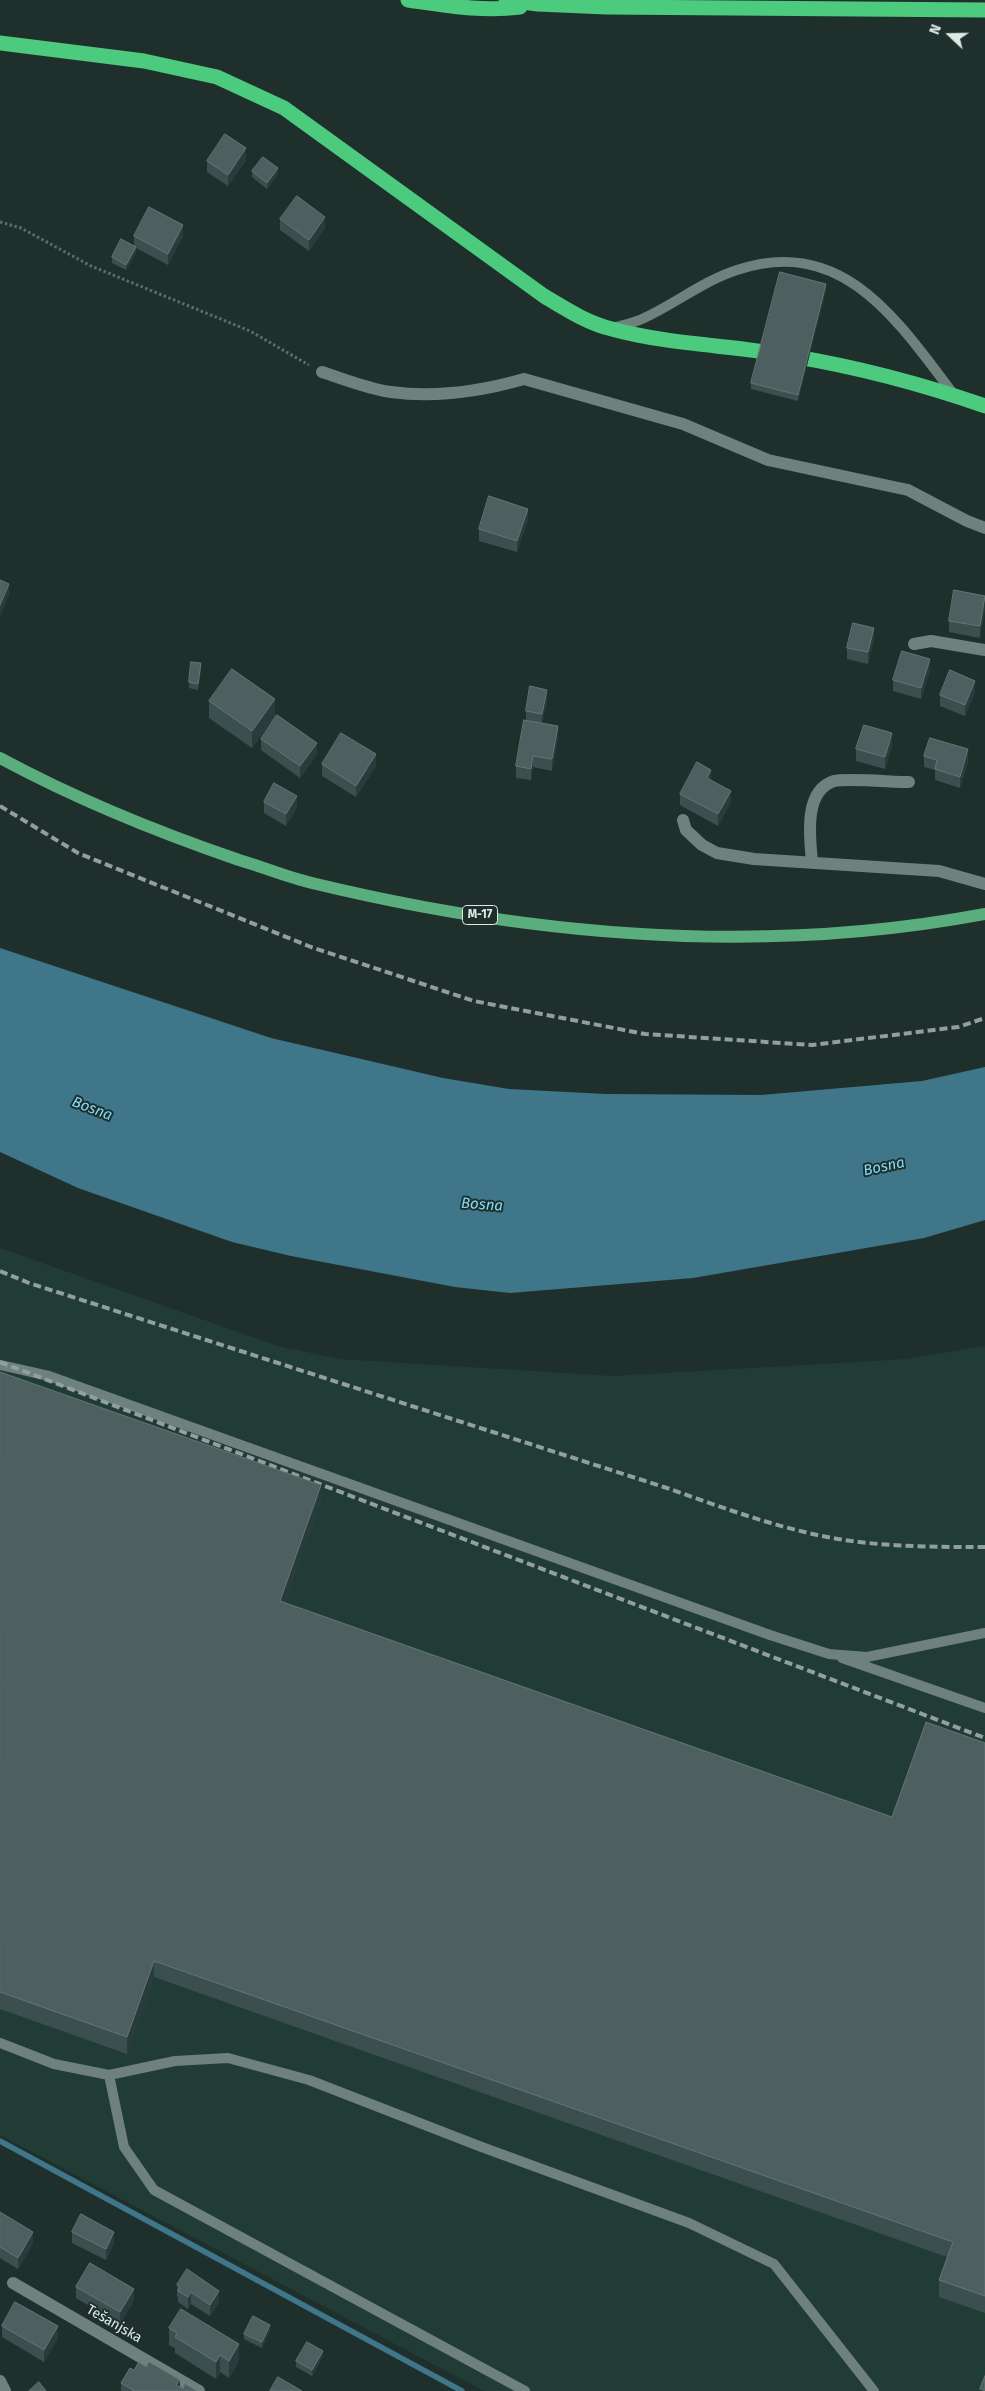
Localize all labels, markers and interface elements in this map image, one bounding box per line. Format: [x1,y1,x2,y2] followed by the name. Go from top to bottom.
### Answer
[925,10,975,60] north arrow
[926,22,945,37] text: N
[462,906,498,924] road number: M-17
[69,1093,115,1125] water label: Bosna
[862,1154,906,1180] water label: Bosna
[460,1195,504,1215] water label: Bosna
[83,2301,145,2347] street label: Tešanjska

